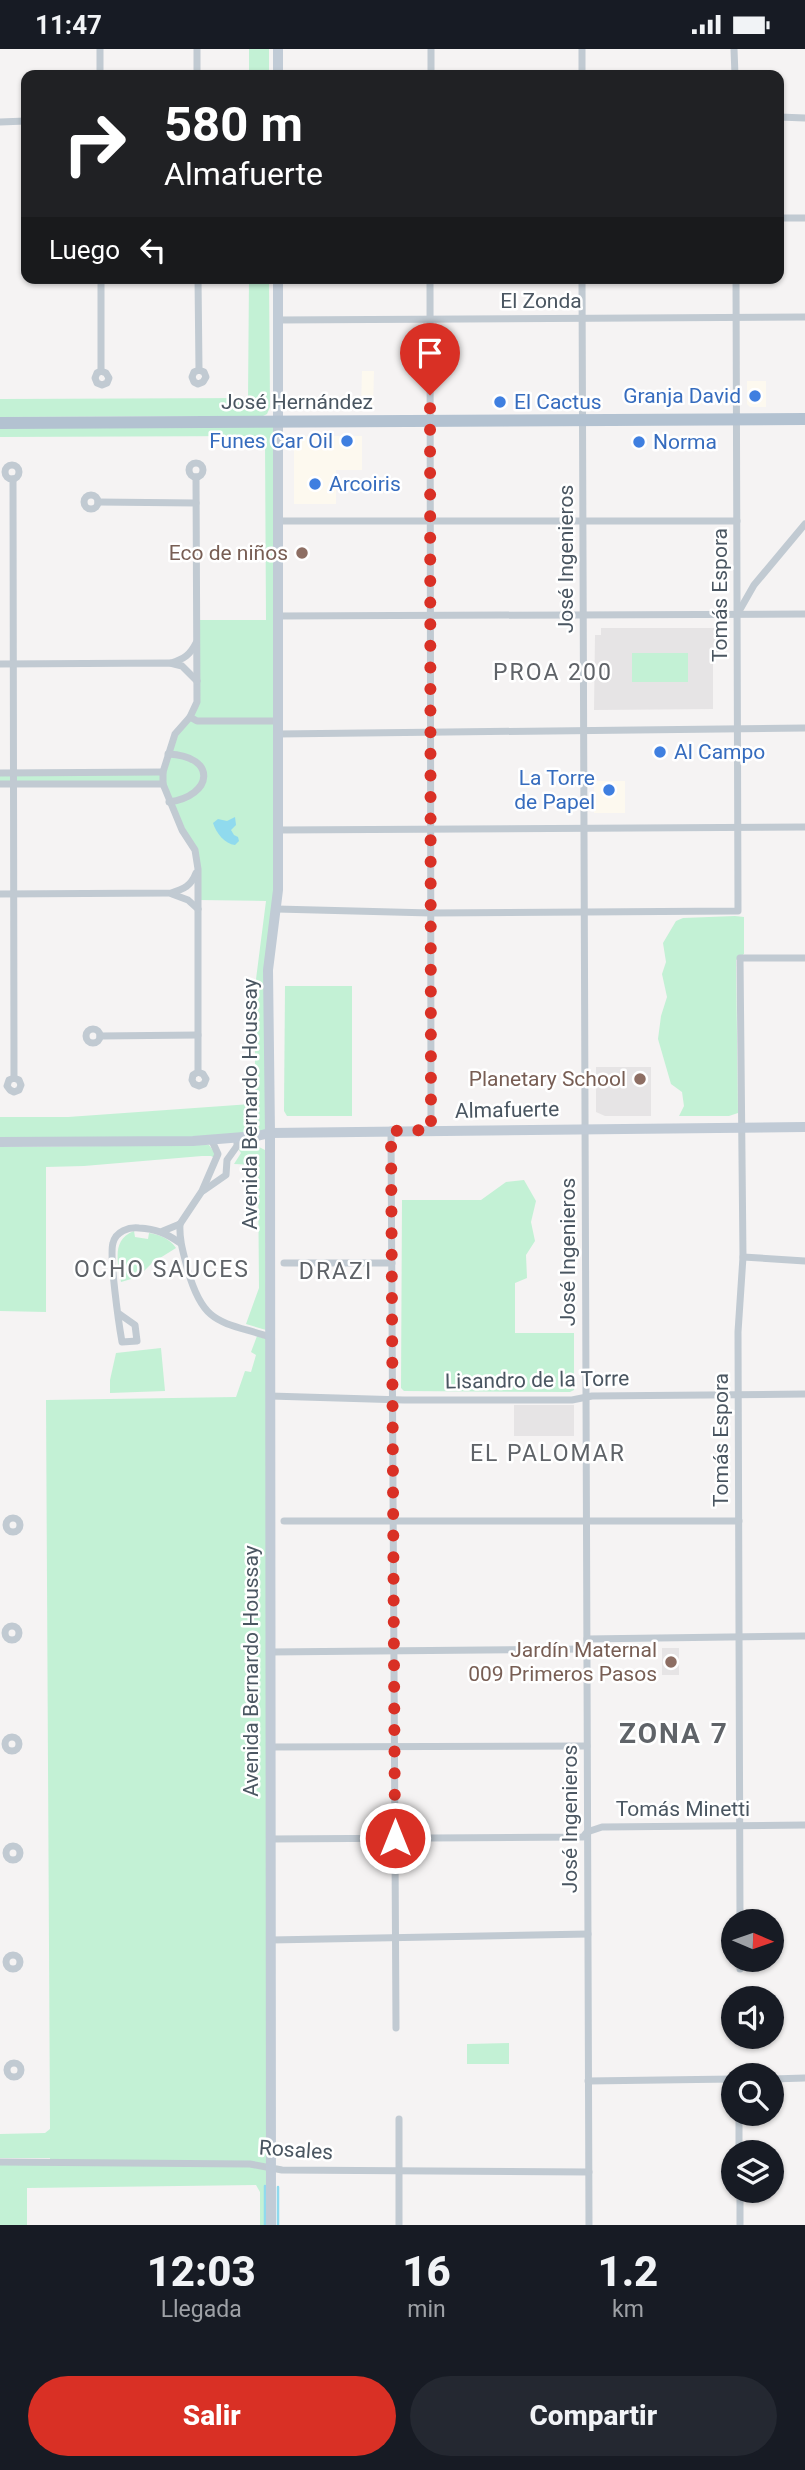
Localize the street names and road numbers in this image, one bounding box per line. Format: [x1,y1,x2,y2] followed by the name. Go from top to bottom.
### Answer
[500,289,582,313] street label: El Zonda
[221,390,373,414] street label: José Hernández
[554,485,578,633] street label: José Ingenieros
[708,528,732,662] street label: Tomás Espora
[238,978,262,1230] street label: Avenida Bernardo Houssay
[455,1097,559,1123] street label: Almafuerte
[556,1178,580,1326] street label: José Ingenieros
[445,1366,629,1394] street label: Lisandro de la Torre
[709,1373,733,1507] street label: Tomás Espora
[239,1545,263,1797] street label: Avenida Bernardo Houssay
[558,1745,582,1893] street label: José Ingenieros
[616,1797,750,1821] street label: Tomás Minetti
[258,2135,334,2165] street label: Rosales

